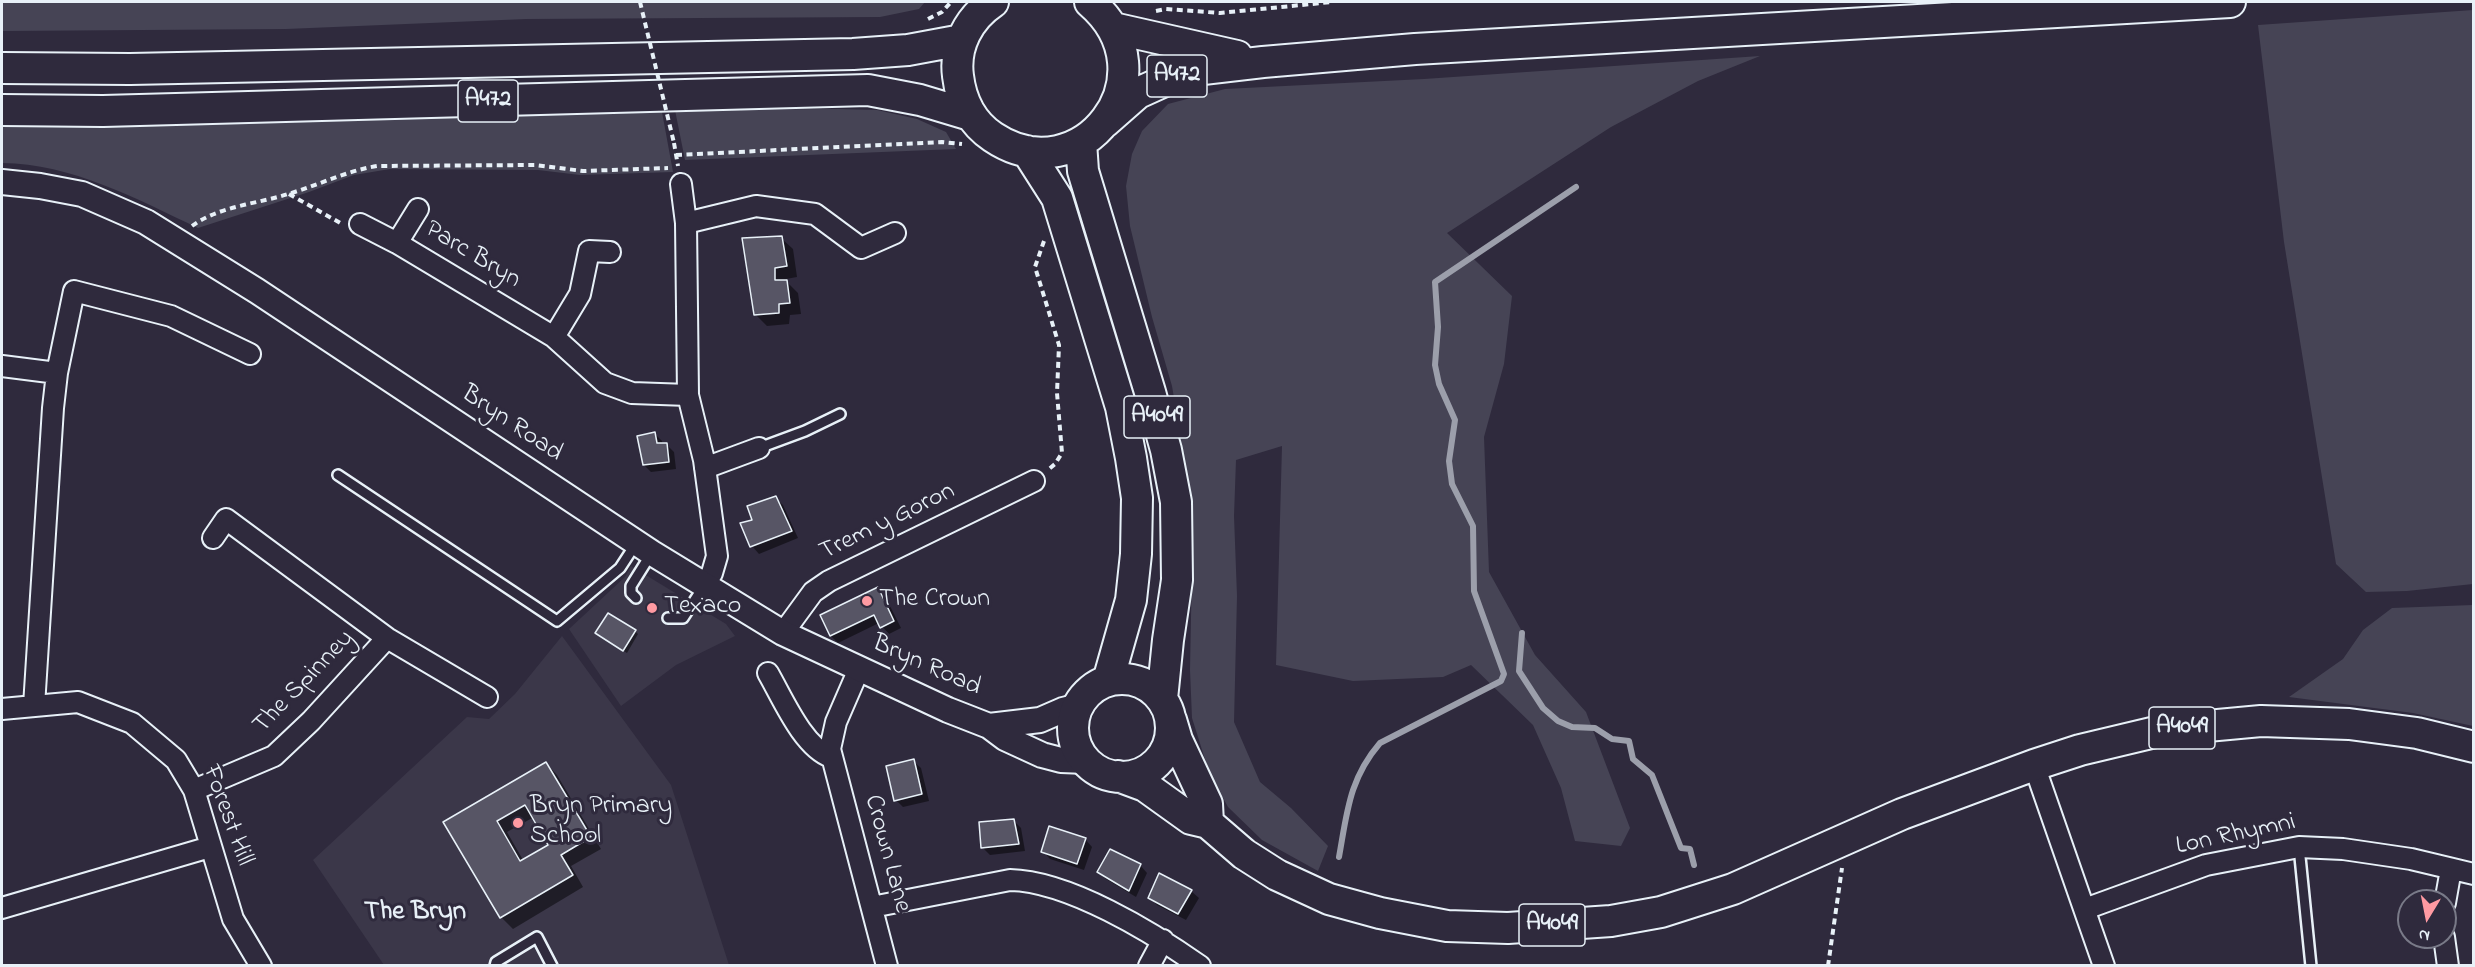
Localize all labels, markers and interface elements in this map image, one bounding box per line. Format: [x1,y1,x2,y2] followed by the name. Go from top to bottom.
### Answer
[1147,55,1207,97] road number: A472
[458,80,518,122] road number: A472
[418,215,526,297] street label: Parc Bryn
[454,380,568,470] street label: Bryn Road
[1124,396,1190,438] road number: A4049
[815,477,961,569] street label: Trem y Goron
[879,585,990,617] place label: The Crown
[664,592,741,624] place label: Texaco
[860,594,874,608] marker: The Crown
[645,601,659,615] marker: Texaco
[248,624,362,742] street label: The Spinney
[867,629,985,705] street label: Bryn Road
[2149,707,2215,749] road number: A4049
[193,761,259,871] street label: Forest Hill
[530,792,672,854] place label: Bryn Primary School
[855,792,917,916] street label: Crown Lane
[2173,808,2299,864] street label: Lon Rhymni
[511,816,525,830] marker: Bryn Primary School
[2397,889,2457,949] north arrow
[364,898,466,930] district label: The Bryn
[1519,904,1585,946] road number: A4049
[2417,922,2432,948] text: N

